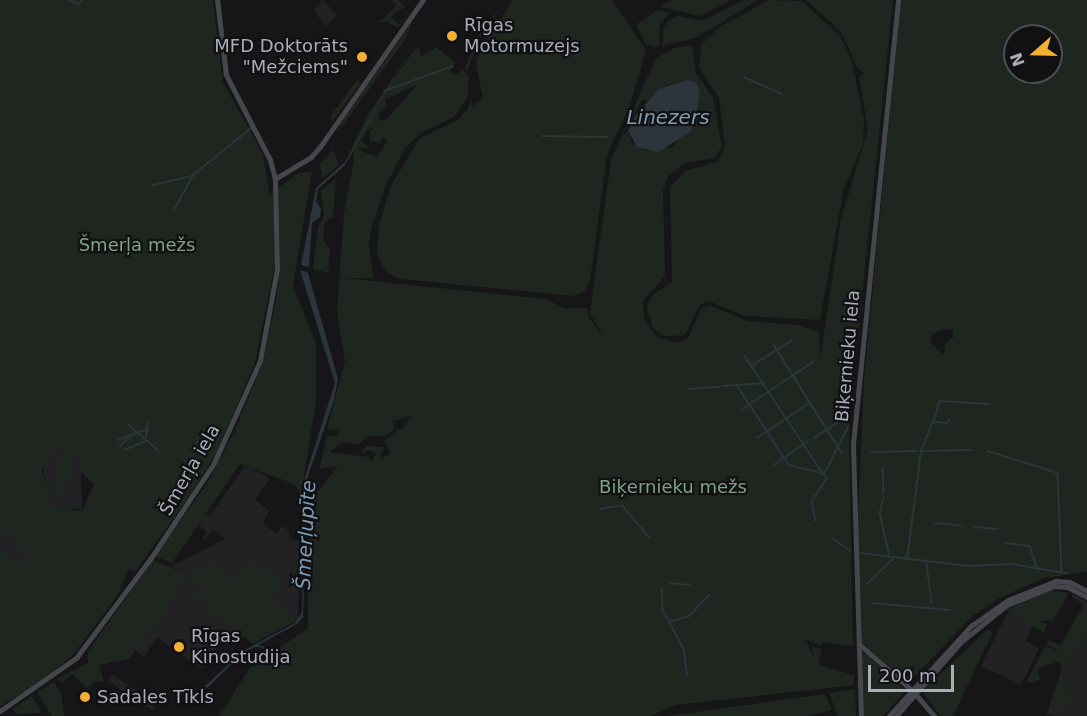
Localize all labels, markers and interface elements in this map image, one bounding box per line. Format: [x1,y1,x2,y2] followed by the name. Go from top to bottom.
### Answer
[464,15,580,57] place label: Rīgas Motormuzejs
[1003,24,1063,84] north arrow
[445,29,459,43] marker: Rīgas Motormuzejs
[214,36,348,78] place label: MFD Doktorāts "Mežciems"
[353,48,371,66] marker: MFD Doktorāts "Mežciems"
[1006,50,1029,69] text: N
[626,105,710,129] water label: Linezers
[79,234,195,256] park label: Šmerļa mežs
[831,289,865,423] street label: Biķernieku iela
[155,421,225,519] street label: Šmerļa iela
[599,476,747,498] park label: Biķernieku mežs
[291,480,321,590] water label: Šmerļupīte
[191,626,291,668] place label: Rīgas Kinostudija
[172,640,186,654] marker: Rīgas Kinostudija
[871,653,956,691] scale bar
[879,665,937,686] text: 200 m
[97,686,214,708] place label: Sadales Tīkls
[78,690,92,704] marker: Sadales Tīkls

